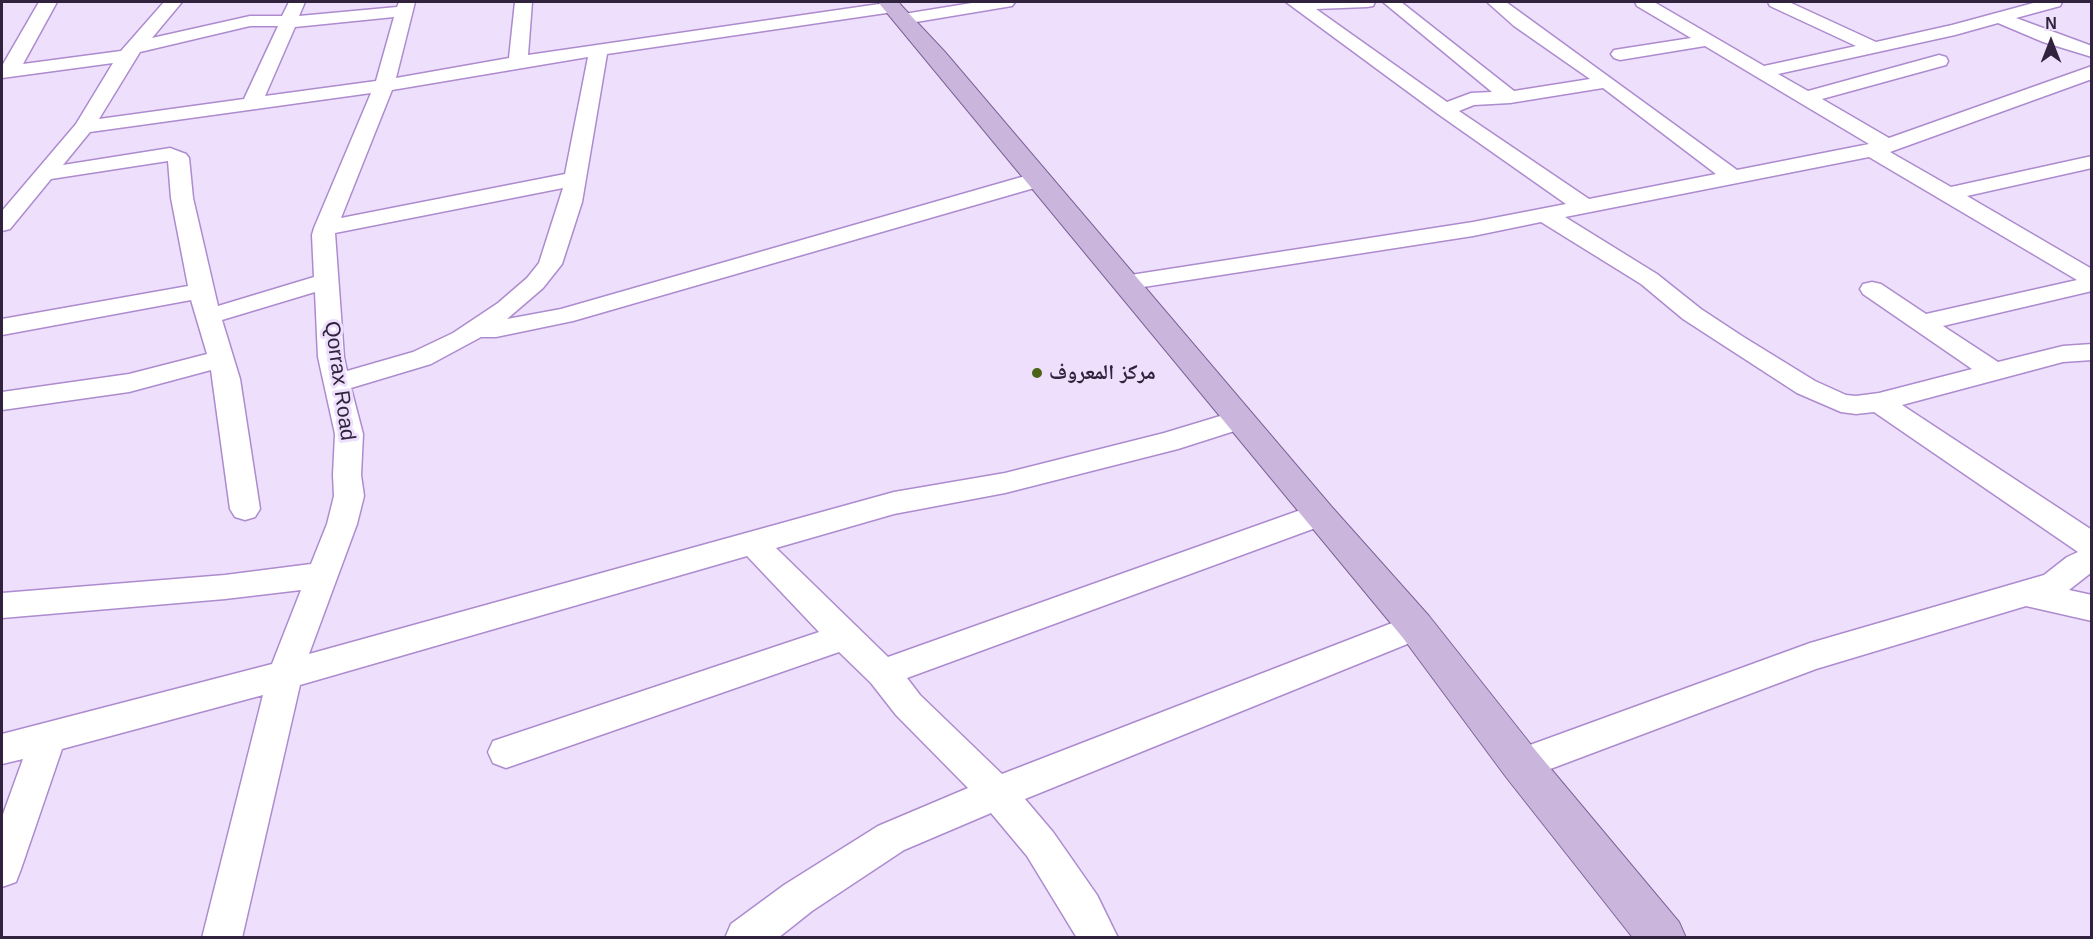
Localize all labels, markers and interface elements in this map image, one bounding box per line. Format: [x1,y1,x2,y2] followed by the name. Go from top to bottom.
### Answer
[2021,12,2081,72] north arrow
[2045,15,2057,32] text: N
[318,320,360,442] street label: Qorrax Road
[1049,360,1156,386] place label: مركز المعروف
[1030,366,1044,380] marker: مركز المعروف

